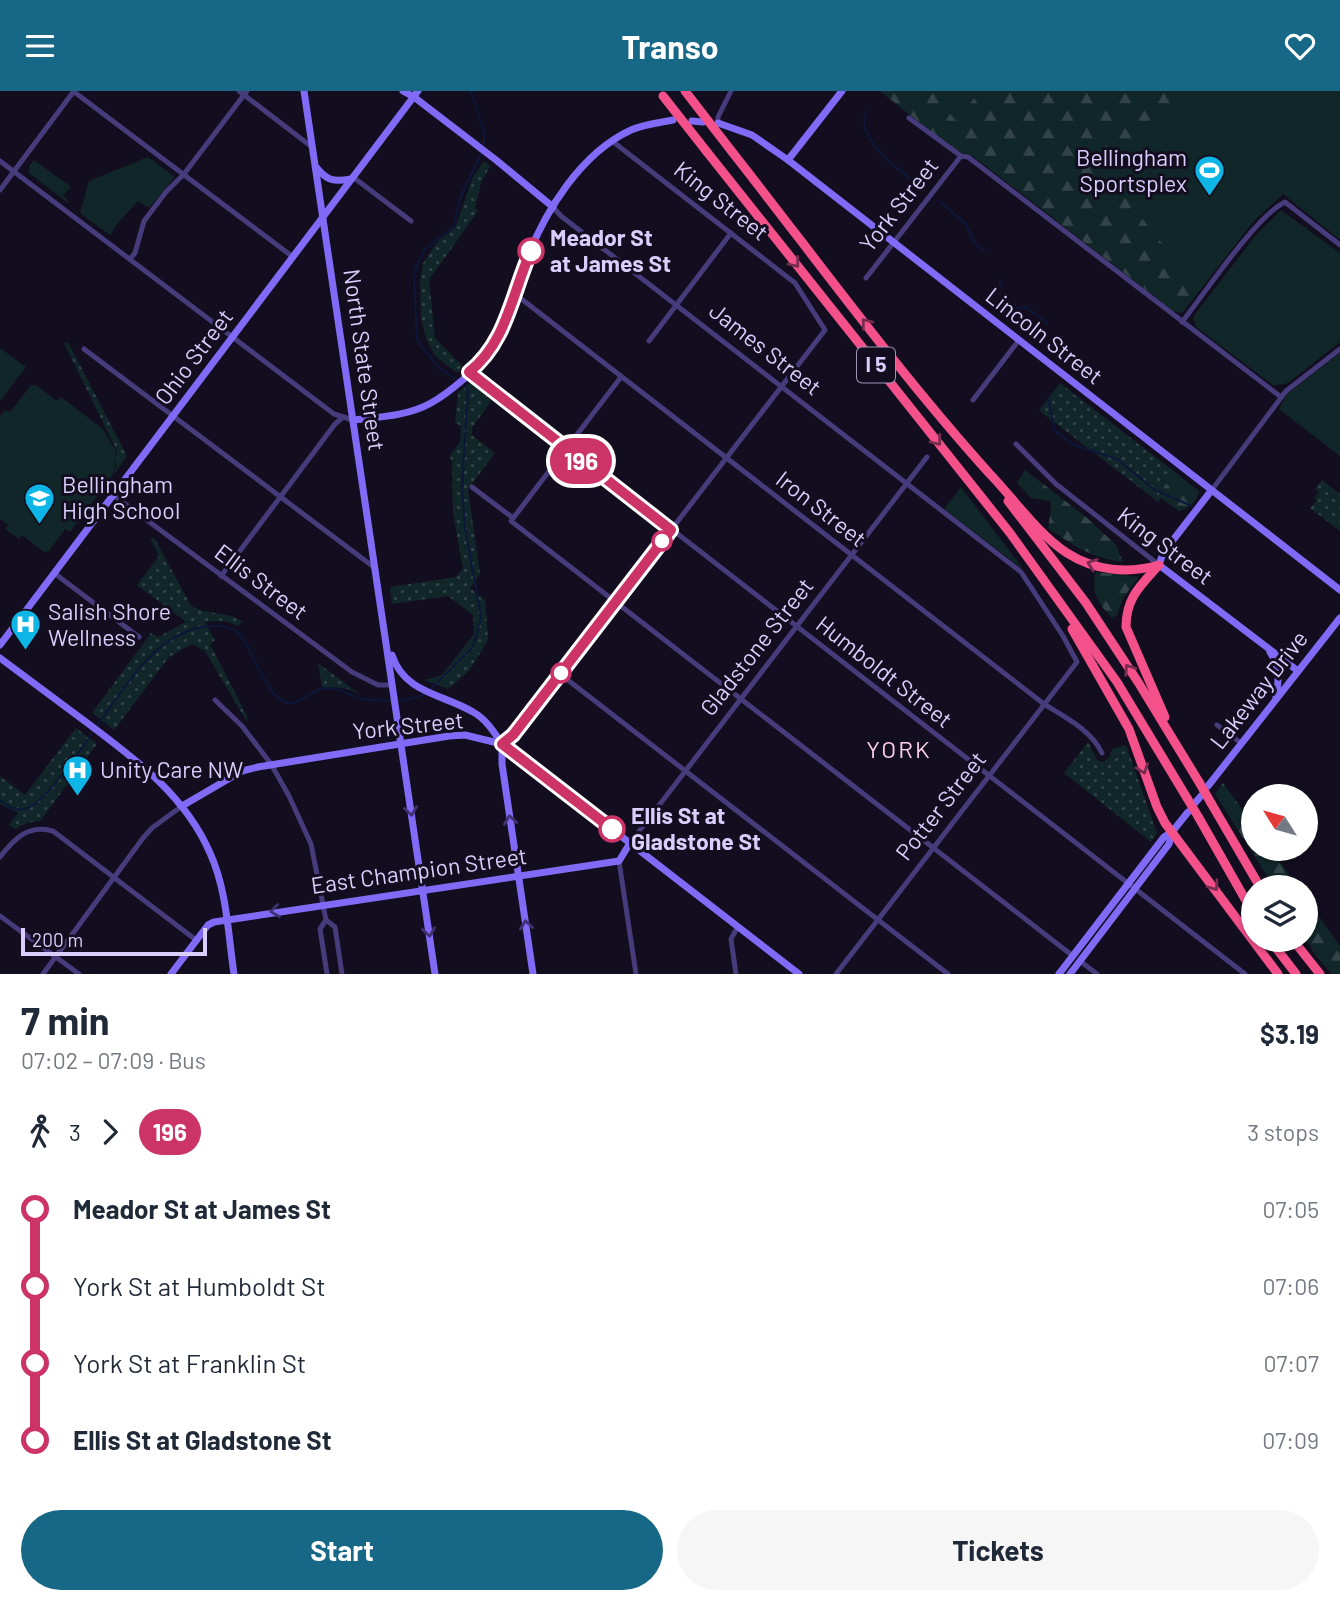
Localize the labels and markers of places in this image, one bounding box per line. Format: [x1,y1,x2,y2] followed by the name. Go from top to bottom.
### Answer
[1076,143,1187,197] place label: Bellingham Sportsplex
[1193,154,1227,198] sports icon: Bellingham Sportsplex
[550,223,671,277] place label: Meador St at James St
[518,238,544,264] marker: Meador St at James St
[62,470,180,524] place label: Bellingham High School
[22,481,56,525] school or university icon: Bellingham High School
[652,531,672,551] unlabelled marker
[48,597,171,651] place label: Salish Shore Wellness
[8,608,42,652] hospital icon: Salish Shore Wellness
[551,663,571,683] unlabelled marker
[60,753,94,797] hospital icon: Unity Care NW
[100,755,243,783] place label: Unity Care NW
[631,801,761,855] place label: Ellis St at Gladstone St
[599,816,625,842] marker: Ellis St at Gladstone St

